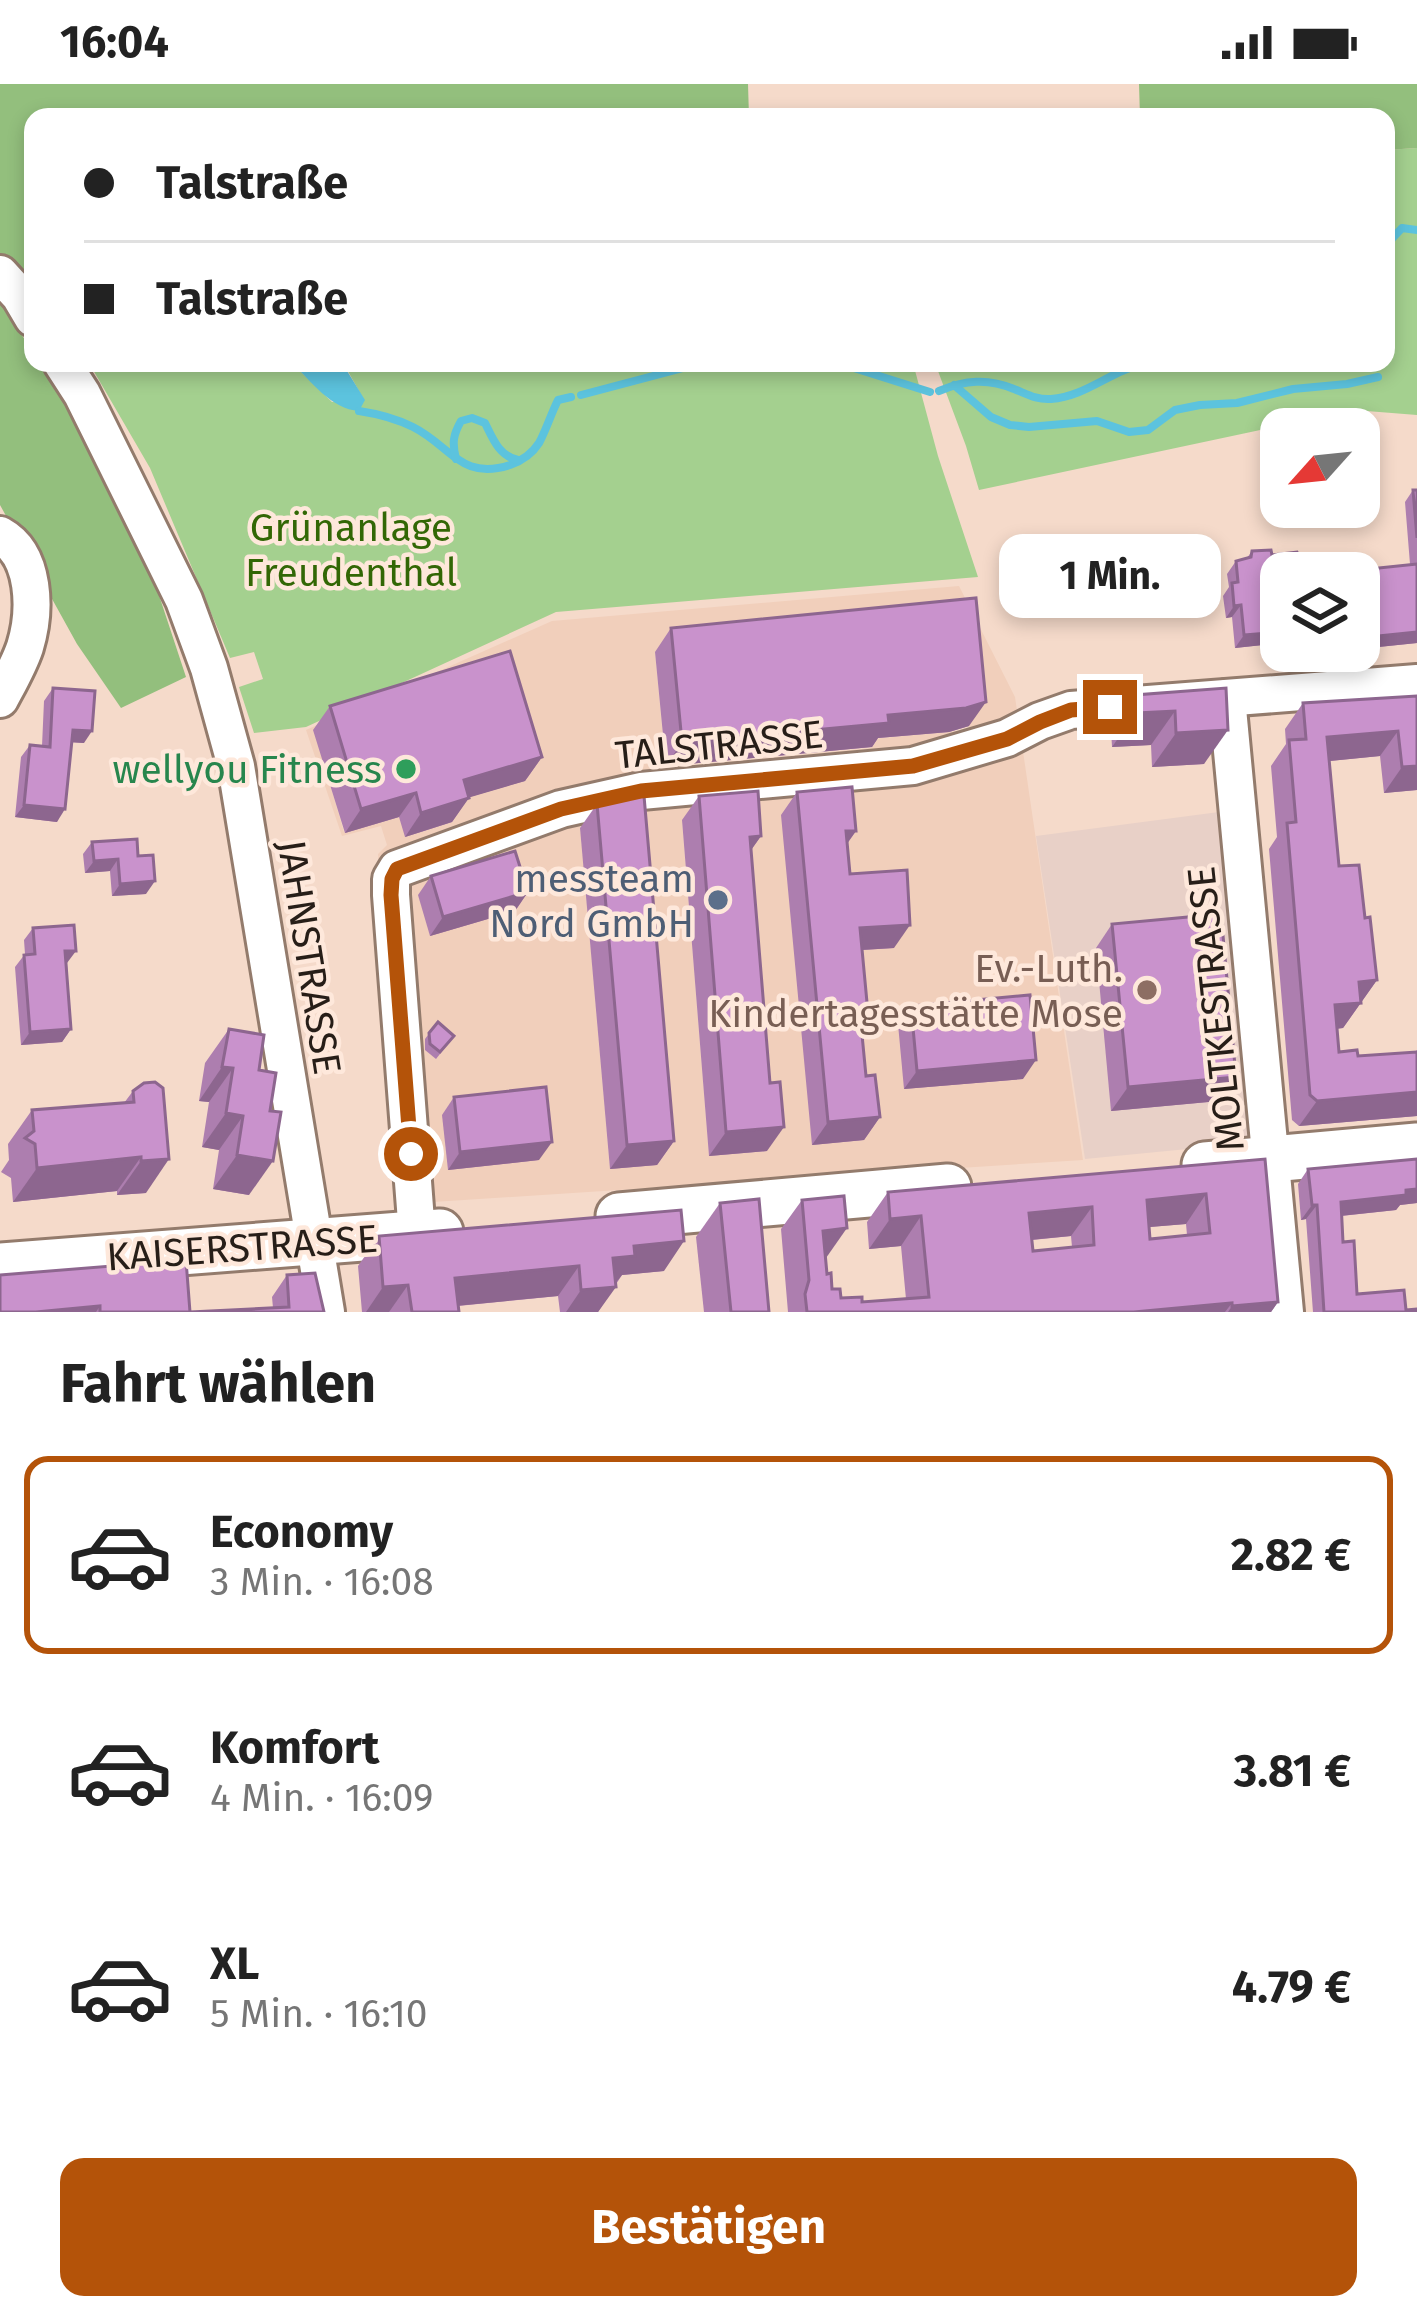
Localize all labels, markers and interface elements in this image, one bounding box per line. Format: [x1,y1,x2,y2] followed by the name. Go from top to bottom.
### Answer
[60,15,169,69] text: 16:04
[156,156,348,210] text: Talstraße
[156,272,348,326] text: Talstraße
[1260,408,1380,528] north arrow
[1260,408,1380,672] map controls
[245,505,457,596] park label: Grünanlage Freudenthal
[999,533,1221,617] callout: 1 Min.
[1260,552,1380,672] button: layers
[1060,553,1160,599] text: 1 Min.
[1083,680,1137,734] route end
[613,711,825,779] street label: TALSTRASSE
[112,747,382,793] place label: wellyou Fitness
[393,756,419,782] marker: wellyou Fitness
[268,837,350,1078] street label: JAHNSTRASSE
[489,856,694,947] place label: messteam Nord GmbH
[1178,864,1254,1154] street label: MOLTKESTRASSE
[705,887,731,913] marker: messteam Nord GmbH
[708,946,1123,1037] place label: Ev.-Luth. Kindertagesstätte Mose
[1134,977,1160,1003] marker: Ev.-Luth. Kindertagesstätte Mose
[384,1127,438,1181] route start
[105,1216,379,1280] street label: KAISERSTRASSE
[60,1352,376,1416] text: Fahrt wählen
[66,1501,174,1609] icon: car
[210,1505,393,1559] text: Economy
[1231,1528,1351,1582] text: 2.82 €
[210,1559,434,1605] text: 3 Min. · 16:08
[66,1717,174,1825] icon: car
[210,1721,379,1775] text: Komfort
[1234,1744,1351,1798] text: 3.81 €
[210,1775,434,1821] text: 4 Min. · 16:09
[66,1933,174,2041] icon: car
[210,1937,259,1991] text: XL
[1232,1960,1351,2014] text: 4.79 €
[210,1991,428,2037] text: 5 Min. · 16:10
[60,2158,1357,2296] button: Bestätigen

